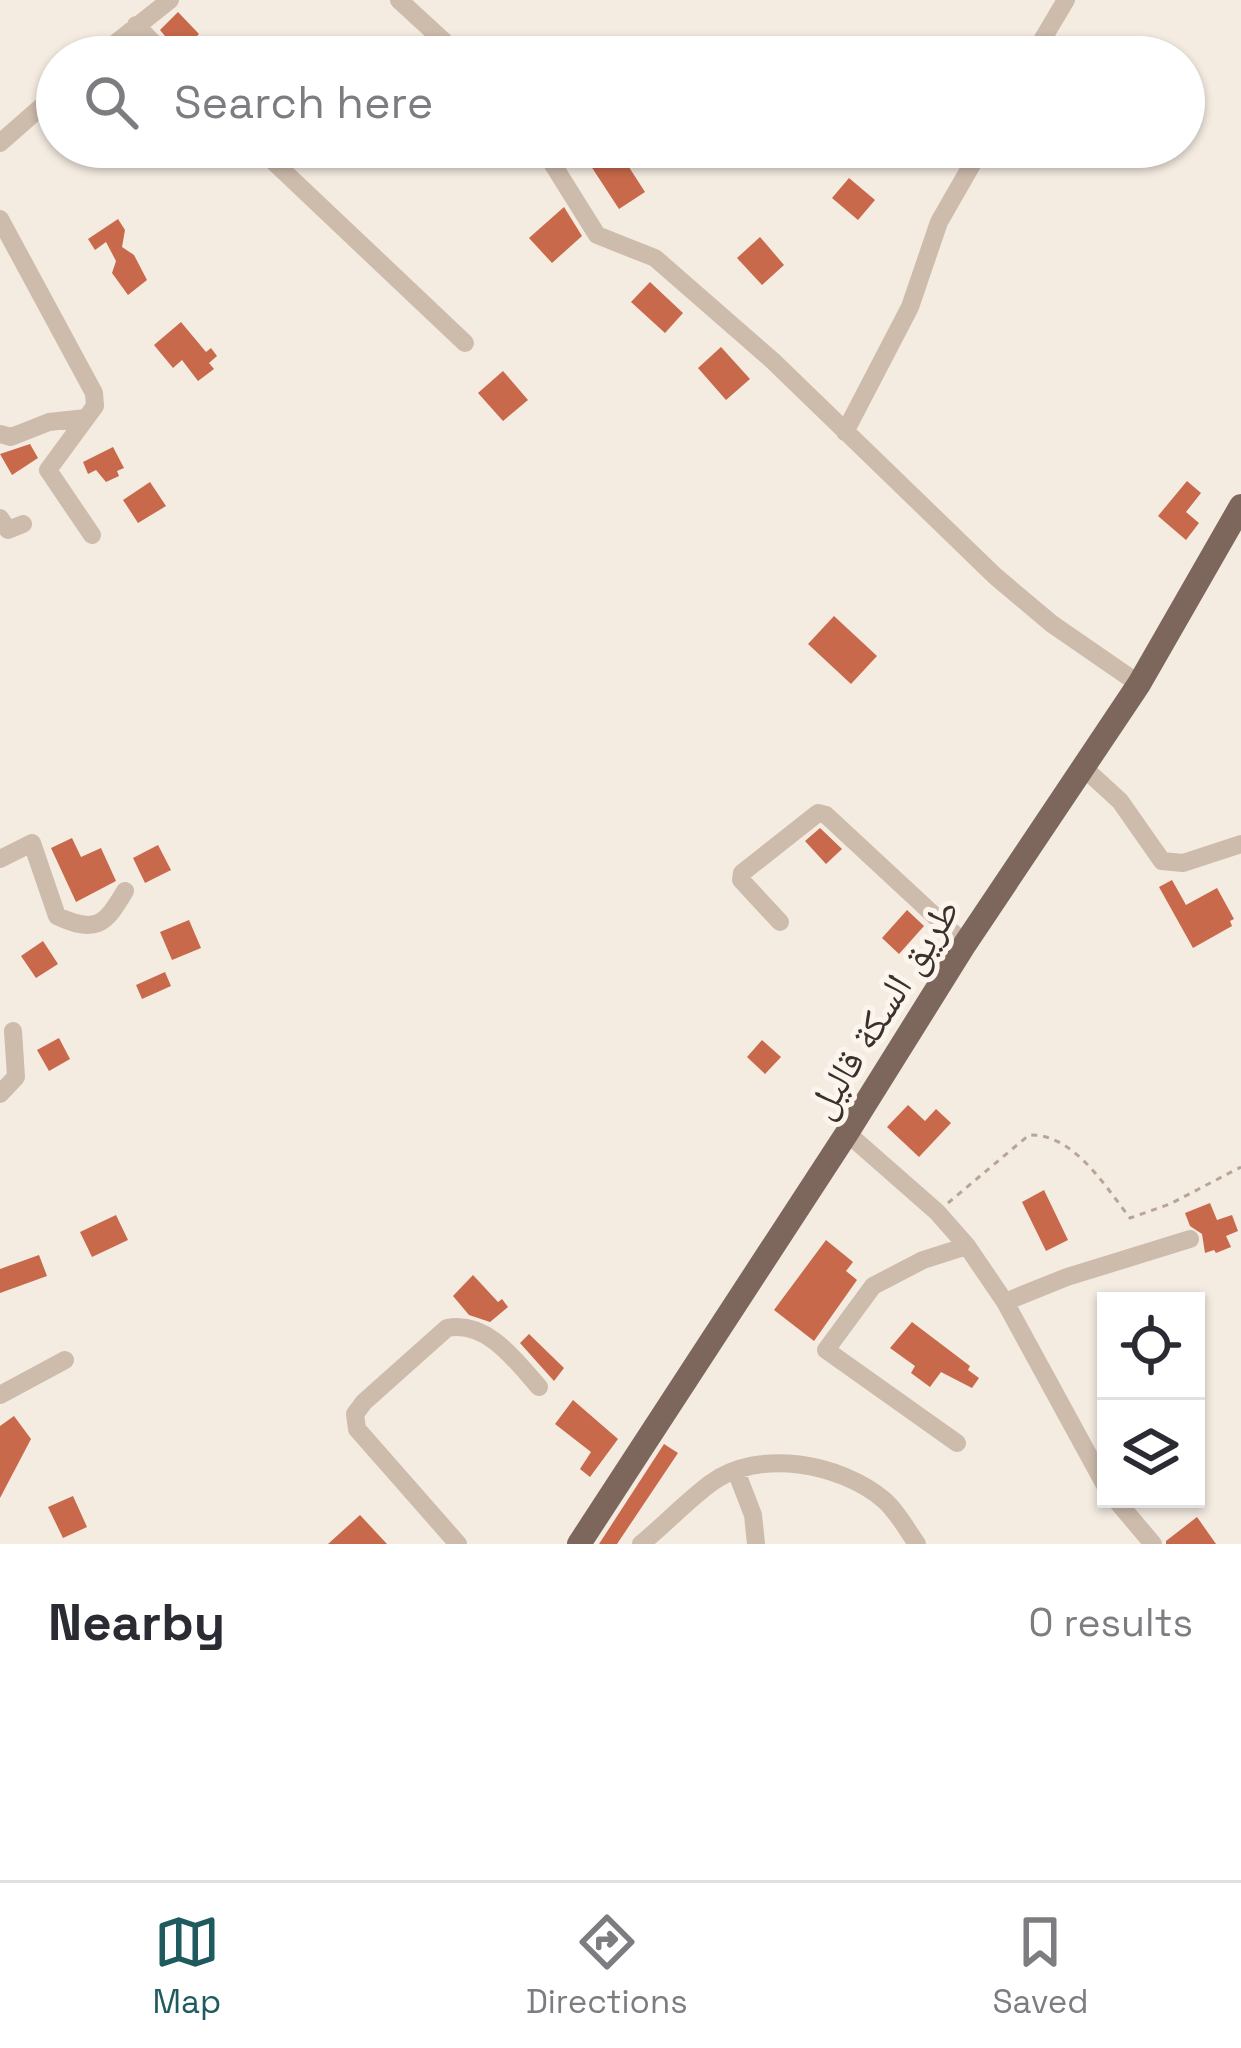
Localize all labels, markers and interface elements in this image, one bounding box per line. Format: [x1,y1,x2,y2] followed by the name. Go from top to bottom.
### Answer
[36,36,1205,168] search box
[78,69,144,135] icon: search
[174,74,433,131] text: Search here
[796,889,970,1127] street label: طريق السكة قاليل
[1097,1292,1205,1508] map controls
[1097,1292,1205,1400] button: locate
[1097,1400,1205,1508] button: layers
[48,1590,225,1655] text: Nearby
[1028,1598,1193,1647] text: 0 results
[152,1909,221,2023] tab: Map
[526,1909,688,2023] tab: Directions
[992,1909,1089,2023] tab: Saved

